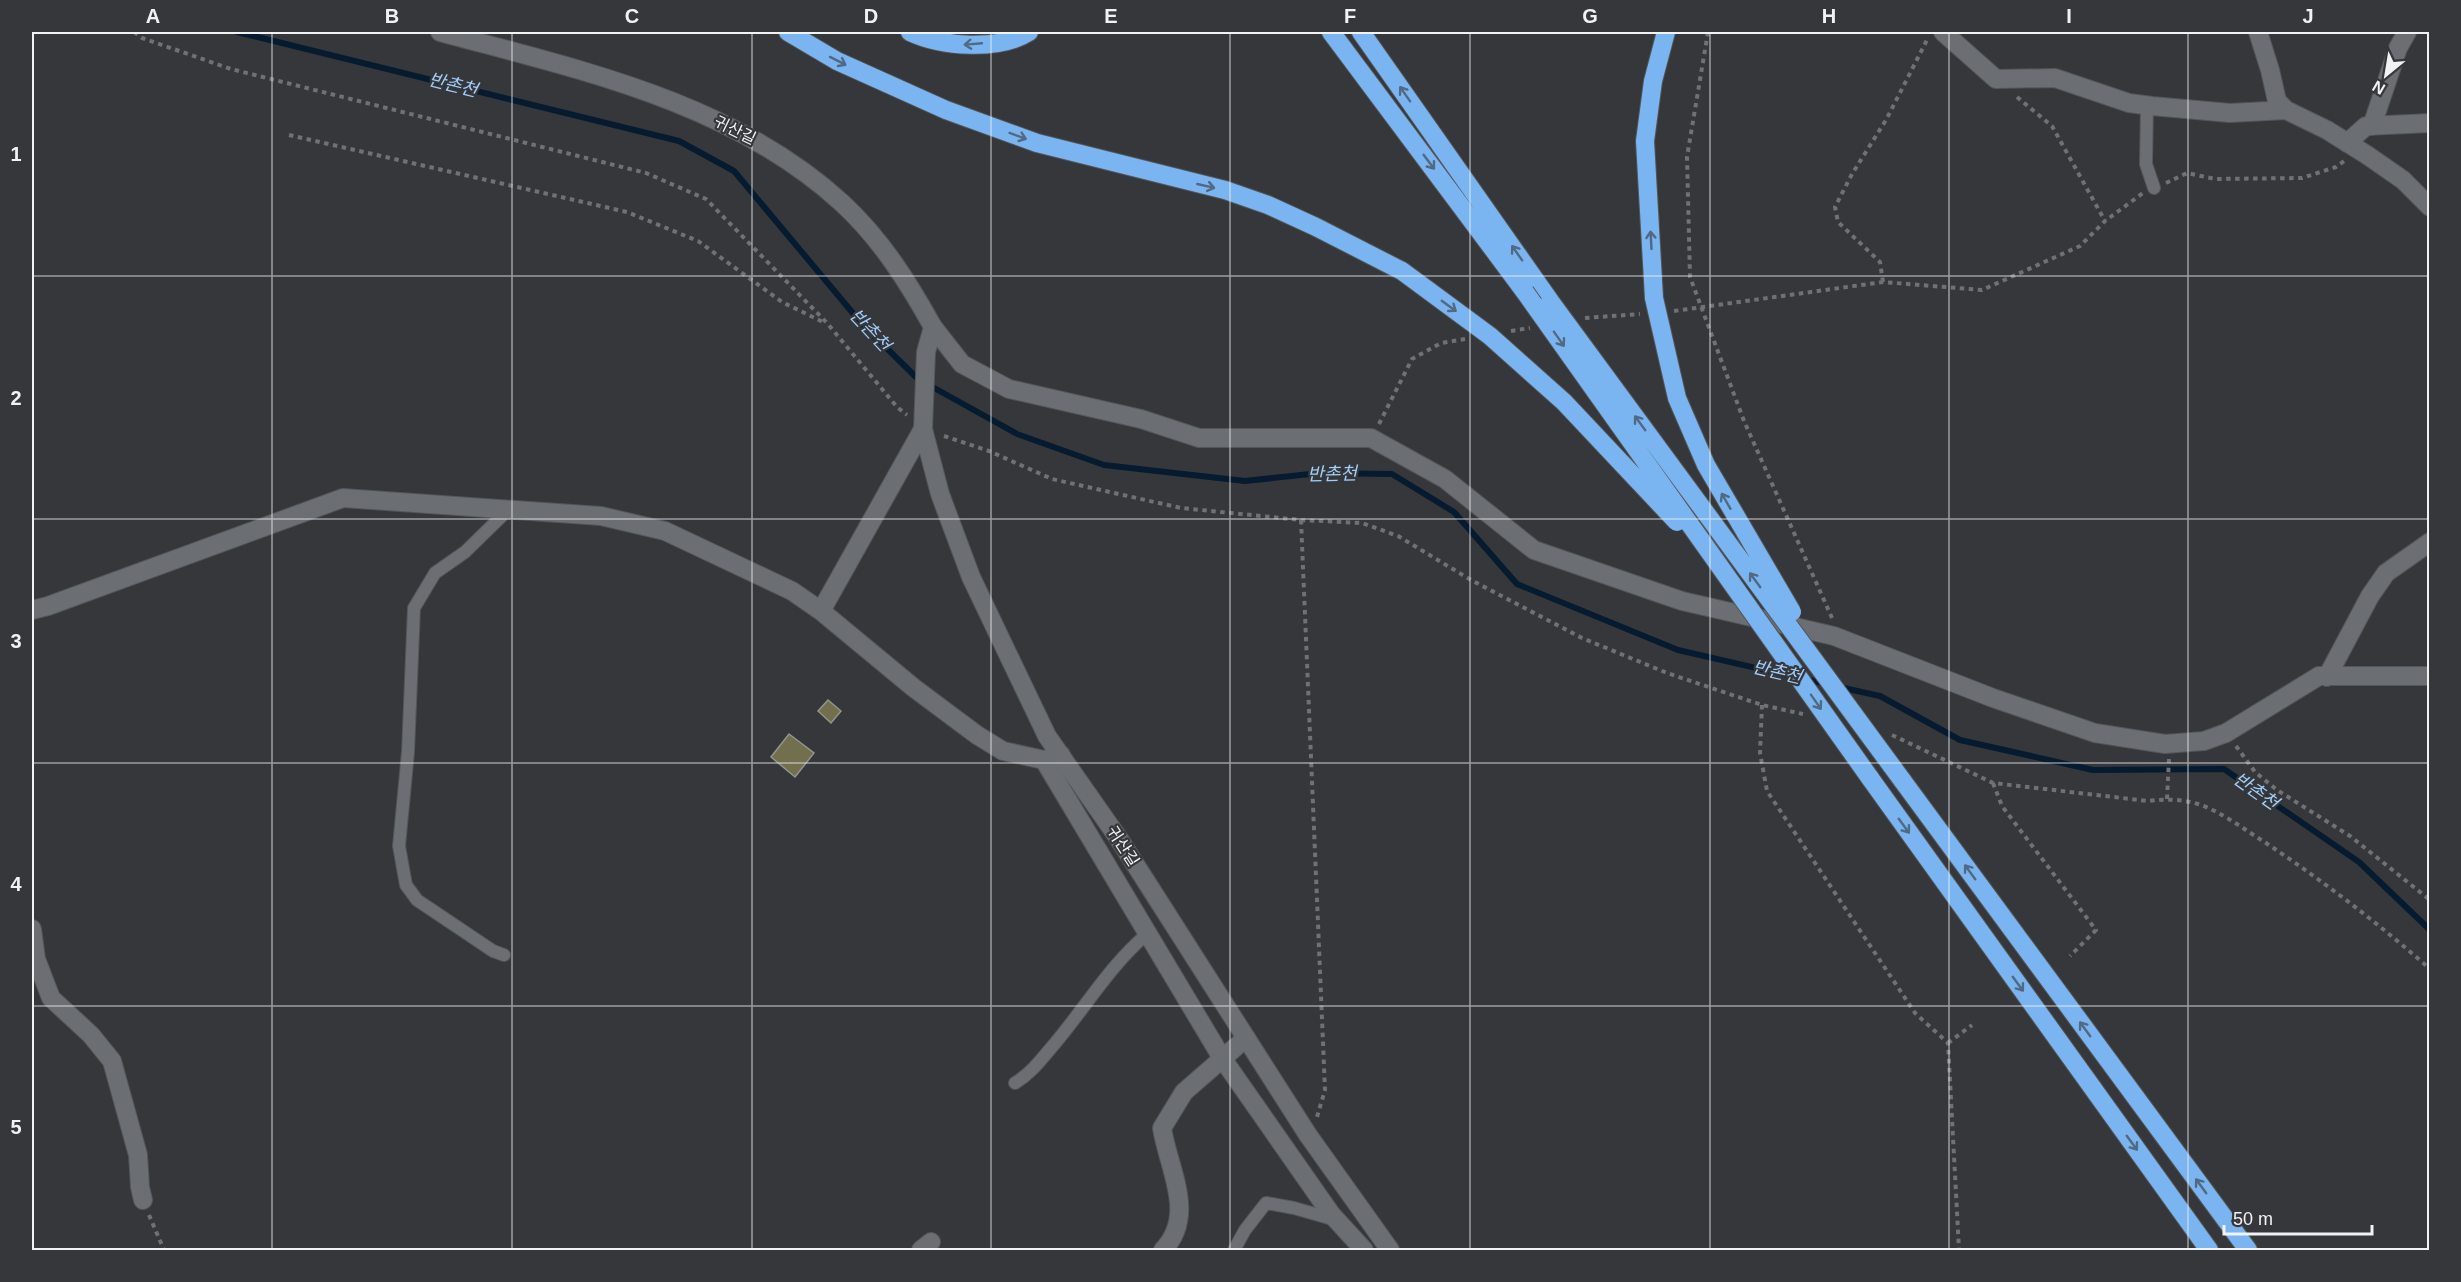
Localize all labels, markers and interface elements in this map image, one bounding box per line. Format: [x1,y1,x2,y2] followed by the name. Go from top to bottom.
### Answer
[146,5,160,27] text: A
[385,5,399,27] text: B
[625,5,639,27] text: C
[864,5,878,27] text: D
[1104,5,1118,27] text: E
[1344,5,1356,27] text: F
[1582,5,1598,27] text: G
[1822,5,1836,27] text: H
[2066,5,2072,27] text: I
[2302,5,2314,27] text: J
[963,39,983,50] one-way arrow
[2356,45,2416,105] north arrow
[829,56,847,68] one-way arrow
[426,69,482,101] water label: 반촌천
[2369,77,2388,98] text: N
[1399,86,1411,102] one-way arrow
[711,113,759,147] street label: 귀산길
[1008,132,1027,143] one-way arrow
[10,143,22,165] text: 1
[1423,154,1435,170] one-way arrow
[1197,181,1216,193] one-way arrow
[1645,230,1656,250] one-way arrow
[1511,246,1523,262] one-way arrow
[1440,300,1456,312] one-way arrow
[846,305,896,357] water label: 반촌천
[1553,331,1565,347] one-way arrow
[10,387,22,409] text: 2
[1634,415,1646,431] one-way arrow
[1307,464,1359,484] water label: 반촌천
[1720,493,1732,510] one-way arrow
[1749,572,1762,588] one-way arrow
[10,630,22,652] text: 3
[1751,657,1806,688] water label: 반촌천
[1810,693,1822,709] one-way arrow
[2230,769,2284,815] water label: 반촌천
[1898,817,1911,833] one-way arrow
[1104,823,1142,869] street label: 귀산길
[1964,865,1976,881] one-way arrow
[10,873,22,895] text: 4
[2012,976,2024,992] one-way arrow
[2079,1022,2091,1038] one-way arrow
[10,1116,22,1138] text: 5
[2126,1134,2138,1150] one-way arrow
[2195,1179,2207,1195] one-way arrow
[2224,1198,2372,1236] scale bar
[2233,1209,2273,1229] text: 50 m

